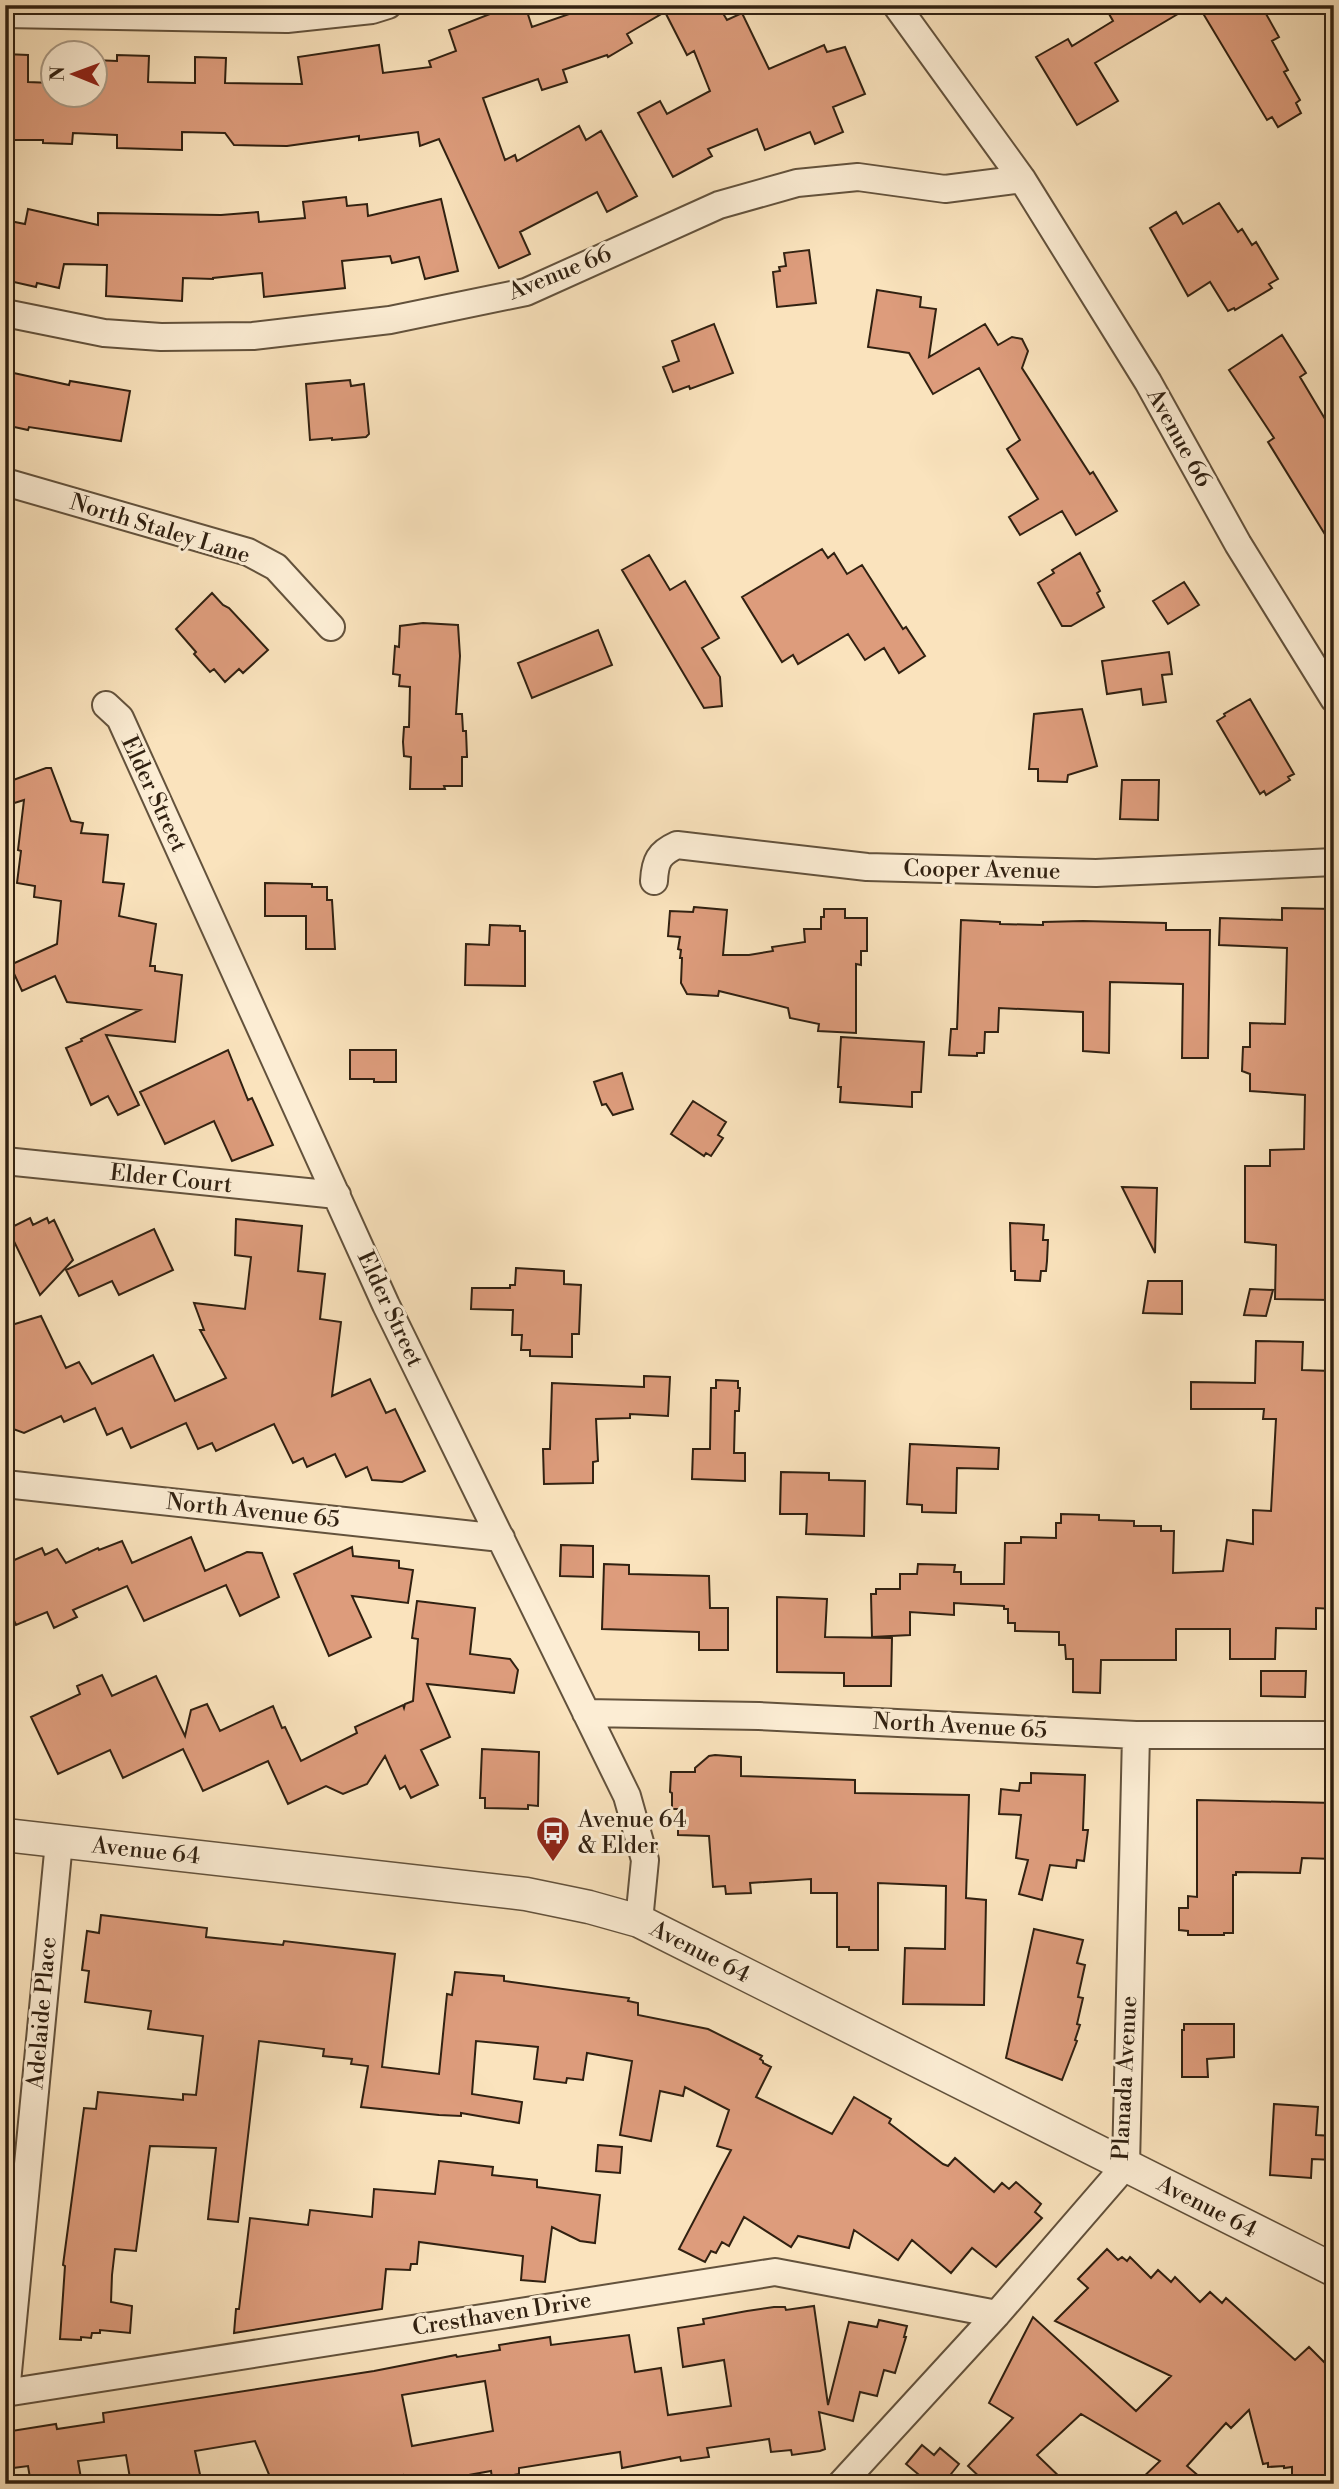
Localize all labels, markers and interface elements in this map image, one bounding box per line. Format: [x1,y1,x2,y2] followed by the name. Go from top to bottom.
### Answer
[38,38,108,108] north arrow
[46,66,70,81] text: N
[504,240,616,307] street label: Avenue 66
[1140,383,1218,492] street label: Avenue 66
[66,488,254,570] street label: North Staley Lane
[115,732,193,856] street label: Elder Street
[903,855,1061,885] street label: Cooper Avenue
[109,1159,233,1199] street label: Elder Court
[351,1247,429,1371] street label: Elder Street
[165,1488,341,1534] street label: North Avenue 65
[872,1707,1048,1745] street label: North Avenue 65
[577,1806,687,1860] place label: Avenue 64 & Elder
[534,1814,572,1863] bus stop icon: Avenue 64 & Elder
[90,1831,201,1871] street label: Avenue 64
[644,1914,755,1989] street label: Avenue 64
[21,1936,63,2091] street label: Adelaide Place
[1107,1995,1143,2161] street label: Planada Avenue
[1151,2169,1262,2244] street label: Avenue 64
[411,2286,593,2342] street label: Cresthaven Drive

